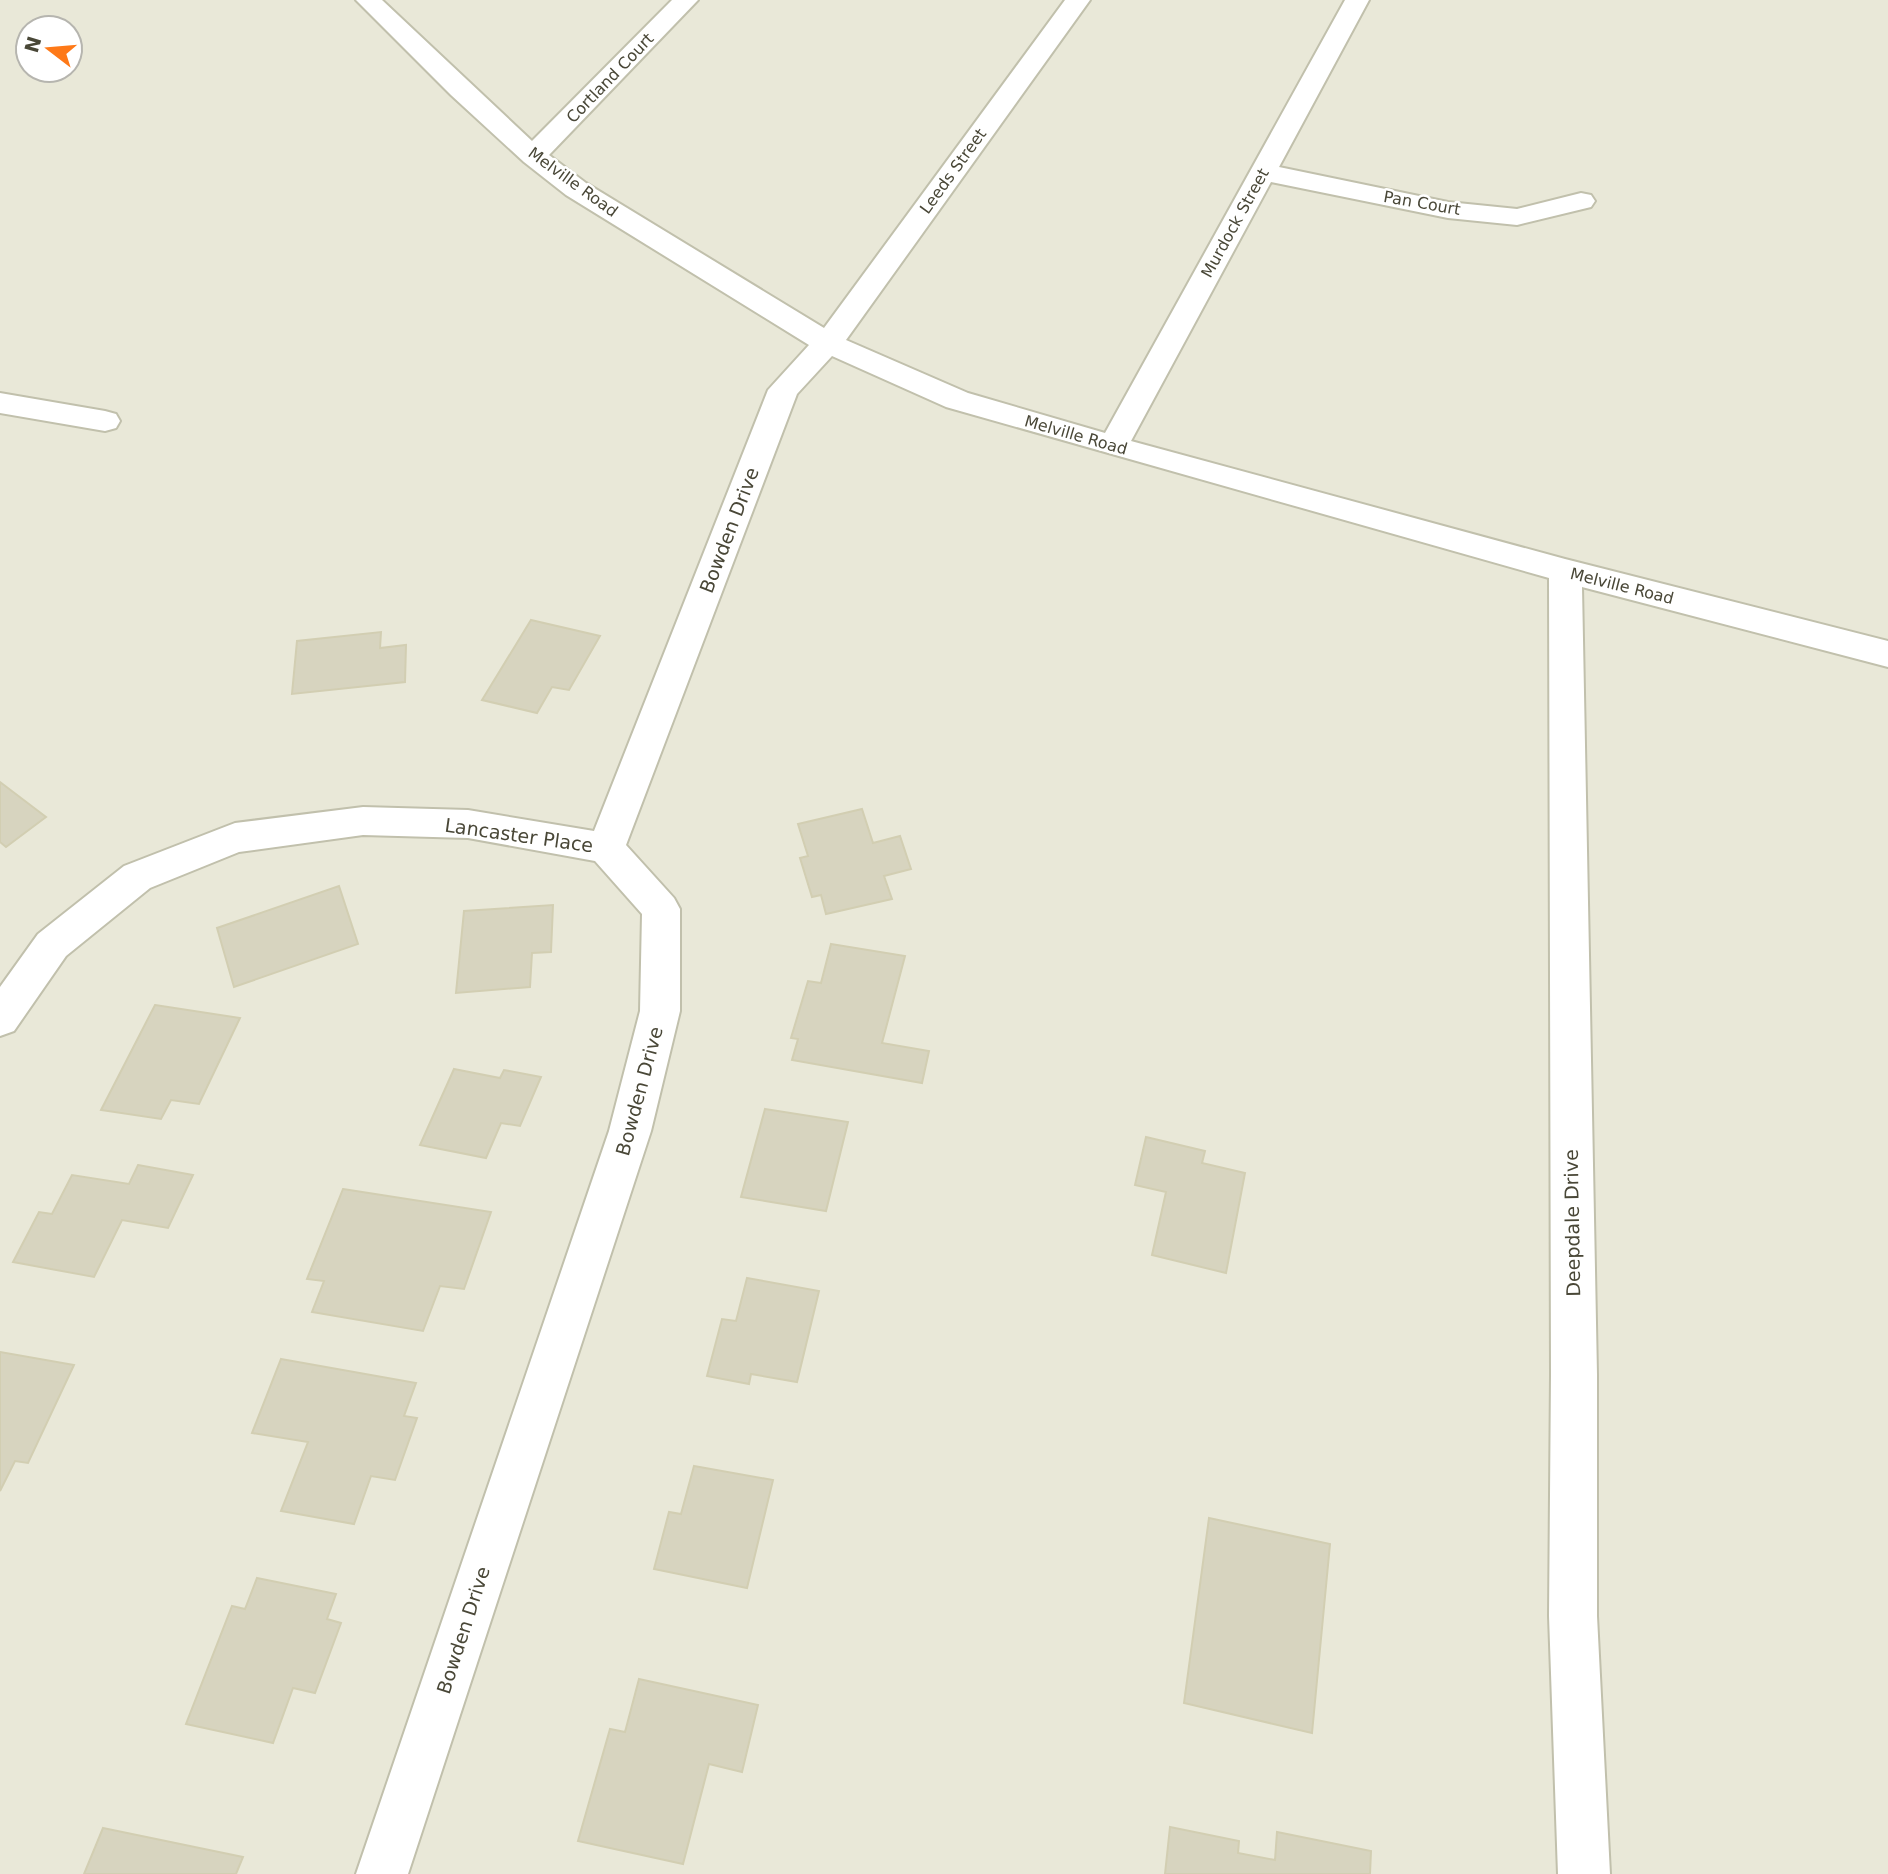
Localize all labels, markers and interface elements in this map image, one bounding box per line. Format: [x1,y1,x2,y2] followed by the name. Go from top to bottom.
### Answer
[14,14,84,84] north arrow
[562,29,658,127] street label: Cortland Court
[20,34,45,55] text: N
[916,125,990,217] street label: Leeds Street
[525,143,621,221] street label: Melville Road
[1197,165,1273,281] street label: Murdock Street
[1382,187,1462,219] street label: Pan Court
[1022,411,1130,459] street label: Melville Road
[695,464,763,596] street label: Bowden Drive
[1568,564,1676,608] street label: Melville Road
[443,814,595,856] street label: Lancaster Place
[611,1024,667,1158] street label: Bowden Drive
[1560,1149,1584,1297] street label: Deepdale Drive
[432,1564,494,1696] street label: Bowden Drive

